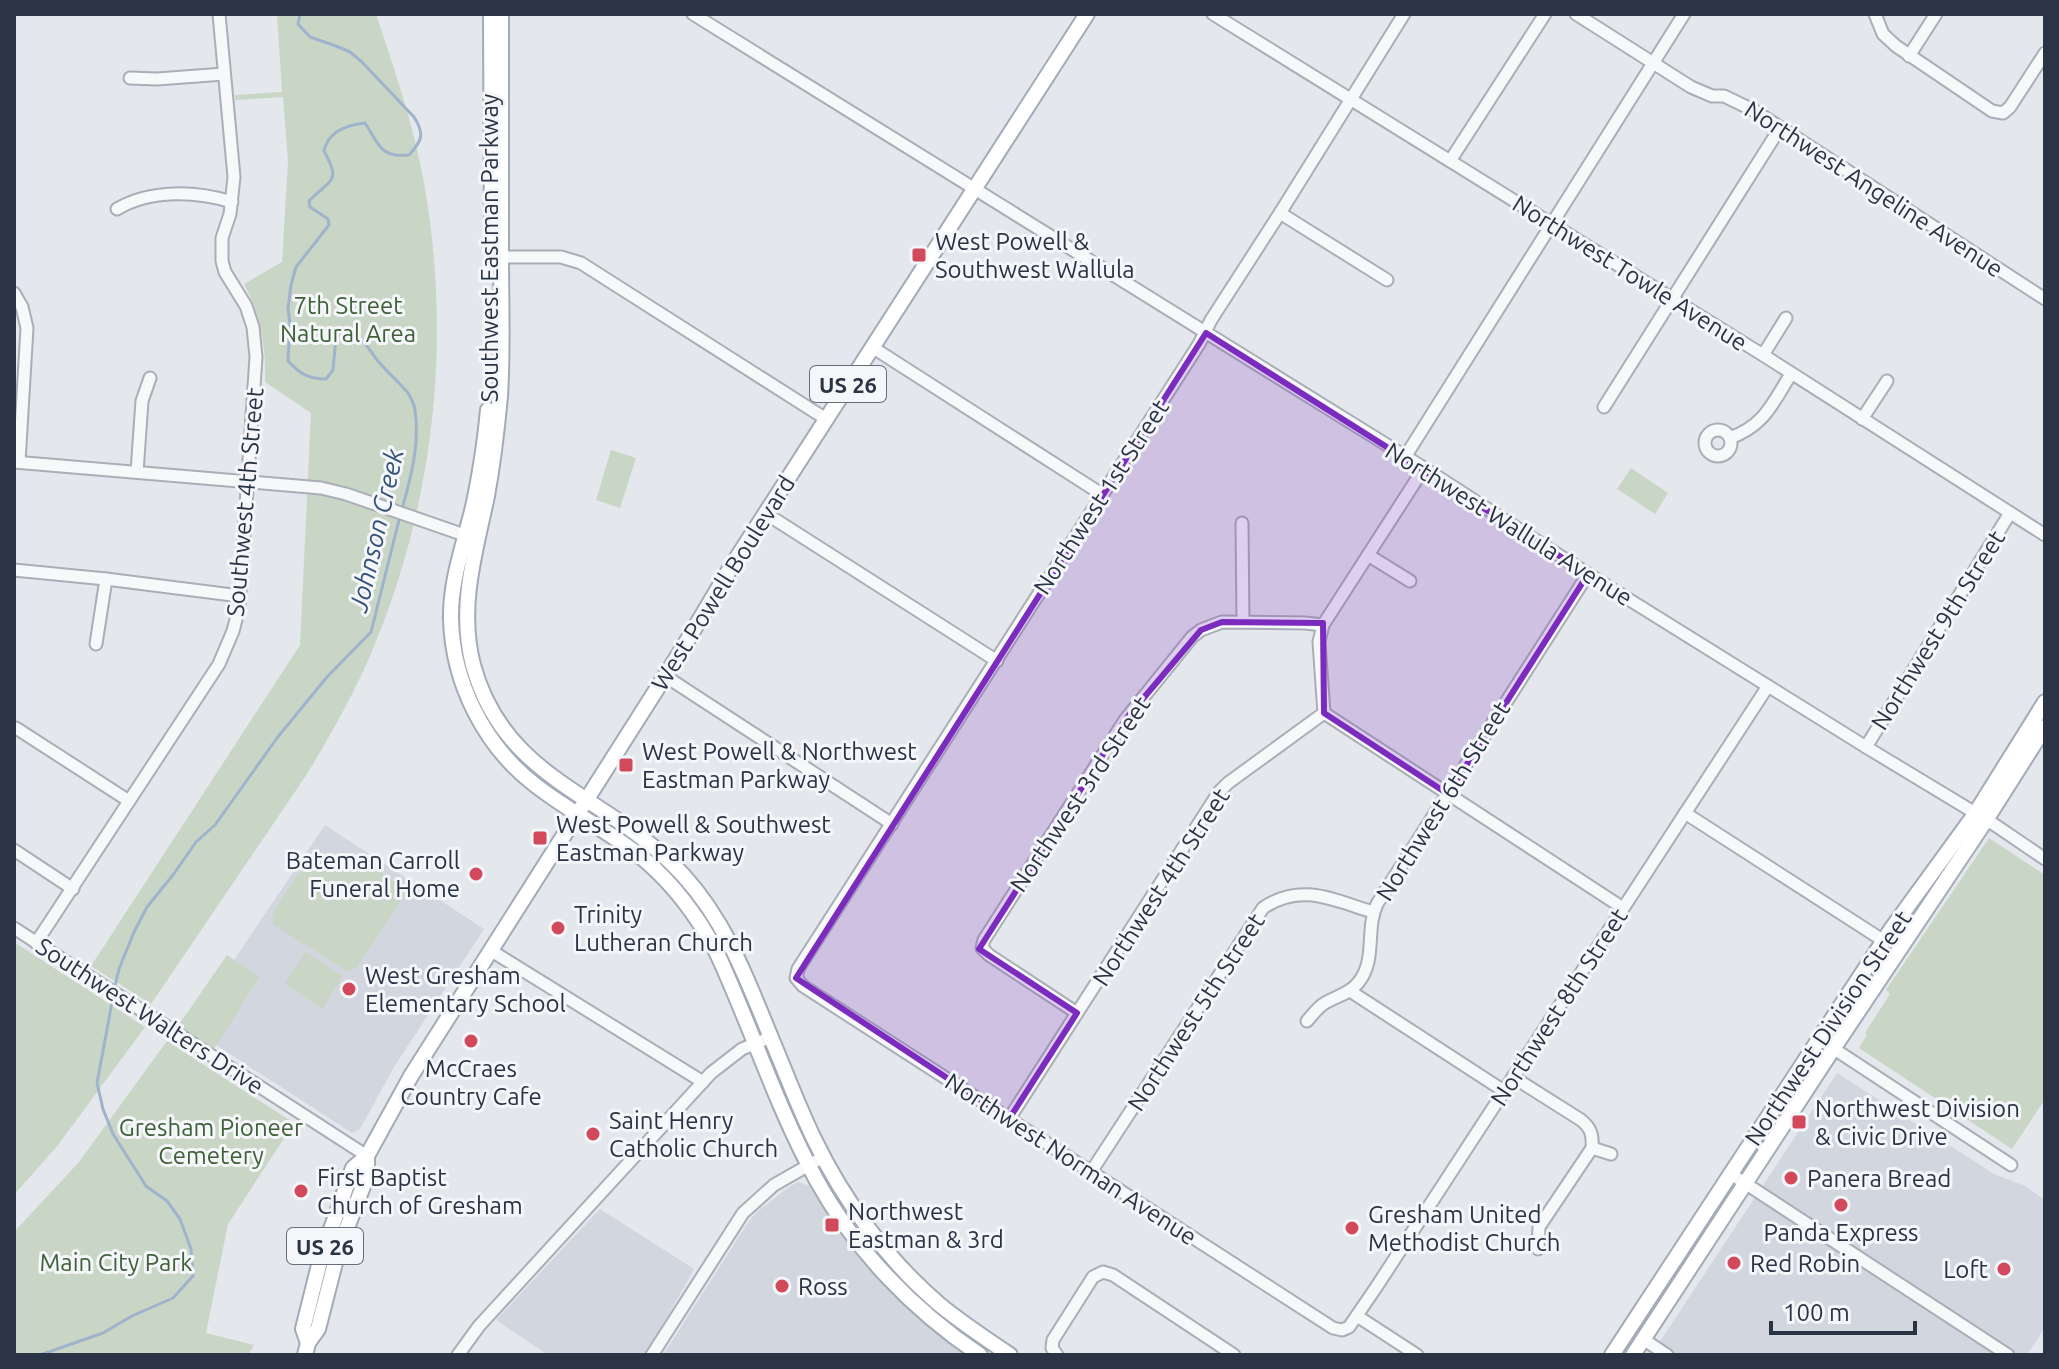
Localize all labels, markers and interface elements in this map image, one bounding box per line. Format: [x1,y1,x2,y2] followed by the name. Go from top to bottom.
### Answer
[476,93,503,402] street label: Southwest Eastman Parkway
[1740,95,2008,283] street label: Northwest Angeline Avenue
[1508,190,1752,356] street label: Northwest Towle Avenue
[935,228,1135,283] place label: West Powell & Southwest Wallula
[910,246,928,264] marker: West Powell & Southwest Wallula
[280,292,416,347] park label: 7th Street Natural Area
[810,366,886,402] road number: US 26
[222,386,269,618] street label: Southwest 4th Street
[1028,394,1174,599] street label: Northwest 1st Street
[1381,437,1637,611] street label: Northwest Wallula Avenue
[343,445,409,616] water label: Johnson Creek
[646,471,800,695] street label: West Powell Boulevard
[1866,525,2011,735] street label: Northwest 9th Street
[1005,691,1156,897] street label: Northwest 3rd Street
[1371,696,1516,906] street label: Northwest 6th Street
[642,738,917,793] place label: West Powell & Northwest Eastman Parkway
[617,756,635,774] marker: West Powell & Northwest Eastman Parkway
[1087,783,1235,991] street label: Northwest 4th Street
[556,811,831,866] place label: West Powell & Southwest Eastman Parkway
[531,829,549,847] marker: West Powell & Southwest Eastman Parkway
[286,847,460,902] place label: Bateman Carroll Funeral Home
[467,865,485,883] marker: Bateman Carroll Funeral Home
[574,901,753,956] place label: Trinity Lutheran Church
[1485,903,1633,1111] street label: Northwest 8th Street
[1739,905,1917,1151] street label: Northwest Division Street
[1122,908,1270,1116] street label: Northwest 5th Street
[549,919,567,937] marker: Trinity Lutheran Church
[31,932,269,1100] street label: Southwest Walters Drive
[365,962,566,1017] place label: West Gresham Elementary School
[340,980,358,998] marker: West Gresham Elementary School
[462,1032,480,1050] marker: McCraes Country Cafe
[400,1055,542,1110] place label: McCraes Country Cafe
[940,1068,1202,1250] street label: Northwest Norman Avenue
[1815,1095,2020,1150] place label: Northwest Division & Civic Drive
[609,1107,778,1162] place label: Saint Henry Catholic Church
[1790,1113,1808,1131] marker: Northwest Division & Civic Drive
[119,1114,303,1169] park label: Gresham Pioneer Cemetery
[584,1125,602,1143] marker: Saint Henry Catholic Church
[317,1164,523,1219] place label: First Baptist Church of Gresham
[1807,1165,1951,1192] place label: Panera Bread
[1782,1169,1800,1187] marker: Panera Bread
[292,1182,310,1200] marker: First Baptist Church of Gresham
[1832,1196,1850,1214] marker: Panda Express
[848,1198,1004,1253] place label: Northwest Eastman & 3rd
[1368,1201,1561,1256] place label: Gresham United Methodist Church
[823,1216,841,1234] marker: Northwest Eastman & 3rd
[1343,1219,1361,1237] marker: Gresham United Methodist Church
[1763,1219,1919,1246] place label: Panda Express
[287,1228,363,1264] road number: US 26
[40,1249,192,1276] park label: Main City Park
[1750,1250,1860,1277] place label: Red Robin
[1725,1254,1743,1272] marker: Red Robin
[1943,1256,1989,1283] place label: Loft
[1995,1260,2013,1278] marker: Loft
[798,1273,848,1300] place label: Ross
[773,1277,791,1295] marker: Ross
[1771,1285,1915,1335] scale bar
[1783,1299,1850,1326] text: 100 m

